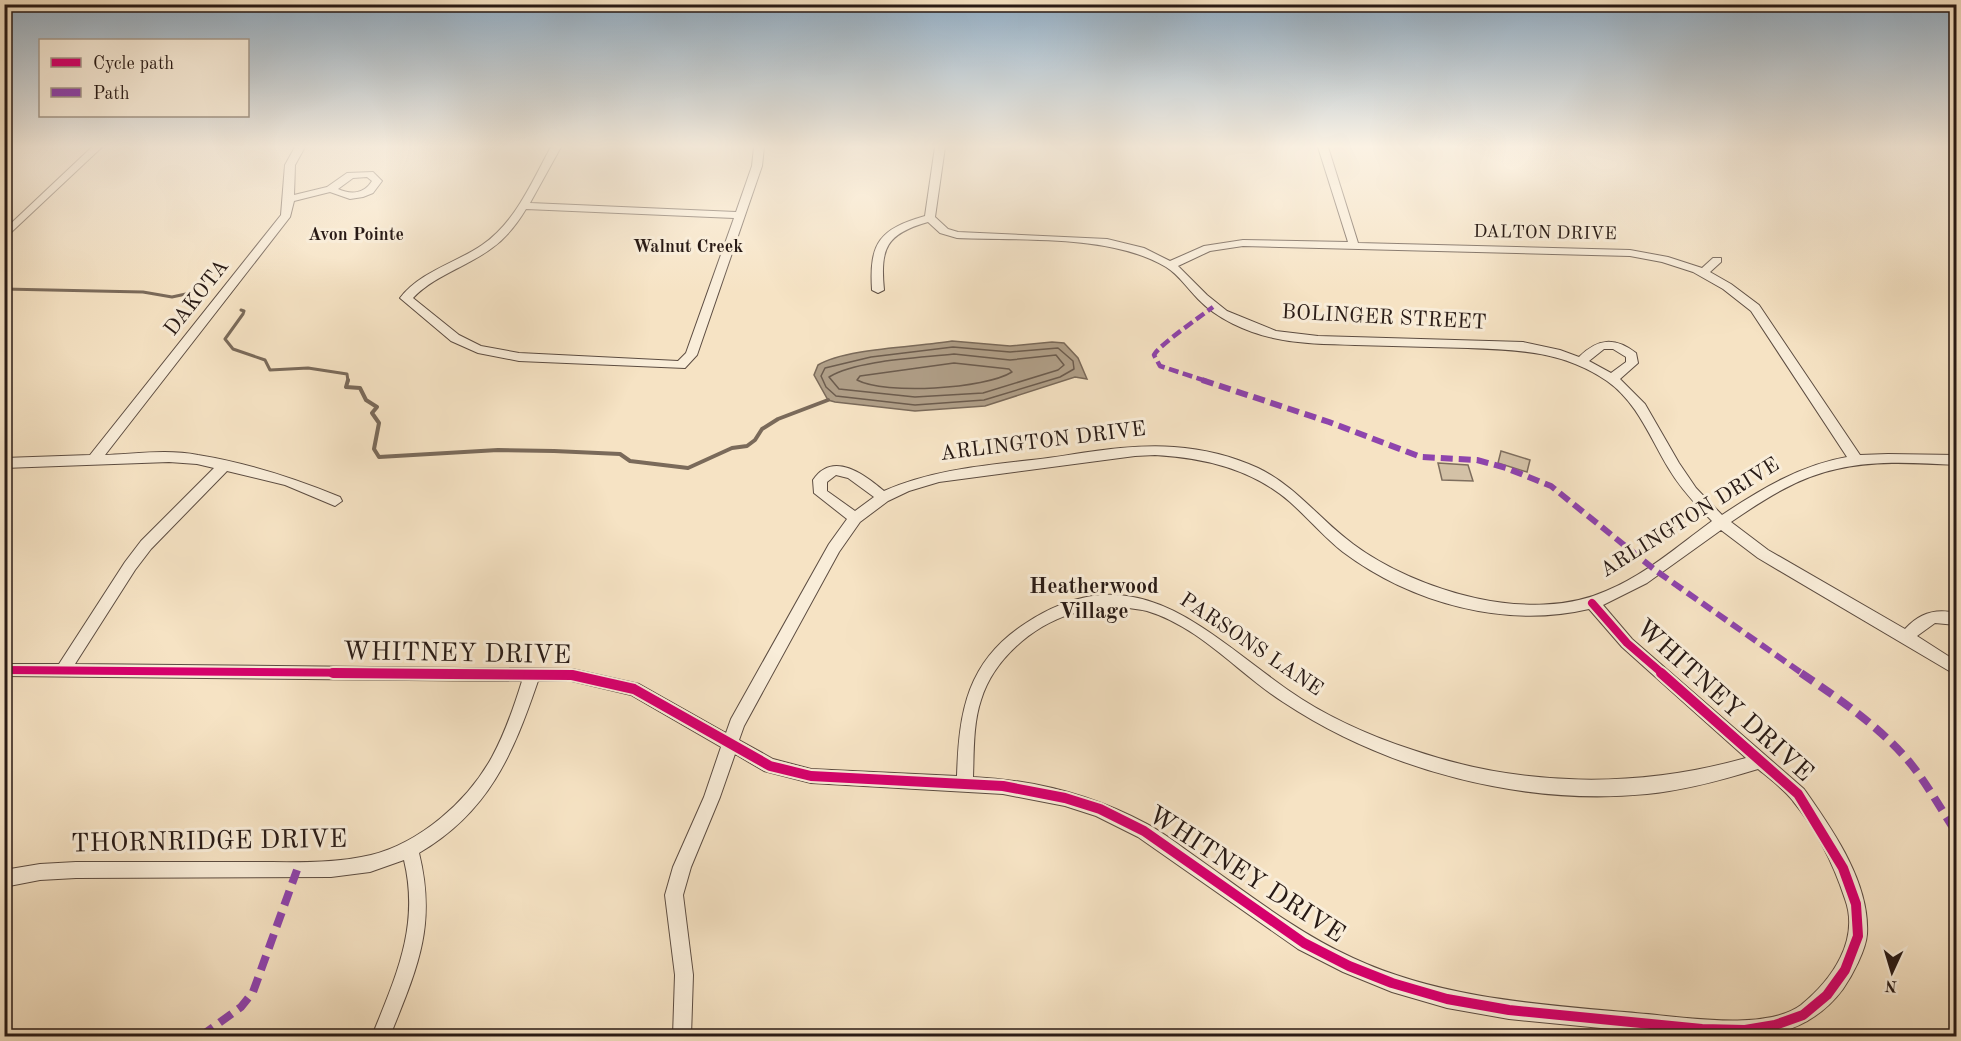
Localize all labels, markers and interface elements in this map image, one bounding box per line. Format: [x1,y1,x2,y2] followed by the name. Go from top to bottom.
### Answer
[39,39,249,117] legend
[93,55,174,73] text: Cycle path
[93,85,130,103] text: Path
[1473,223,1617,243] street label: DALTON DRIVE
[308,226,404,244] district label: Avon Pointe
[633,238,743,256] district label: Walnut Creek
[161,256,233,340] street label: DAKOTA
[1281,302,1487,334] street label: BOLINGER STREET
[939,419,1147,465] street label: ARLINGTON DRIVE
[1597,454,1783,582] street label: ARLINGTON DRIVE
[1029,576,1159,623] district label: Heatherwood Village
[1176,589,1326,701] street label: PARSONS LANE
[1630,615,1818,787] street label: WHITNEY DRIVE
[343,639,571,669] street label: WHITNEY DRIVE
[1143,802,1349,948] street label: WHITNEY DRIVE
[71,827,347,857] street label: THORNRIDGE DRIVE
[1862,942,1922,1002] north arrow
[1884,977,1898,993] text: N

